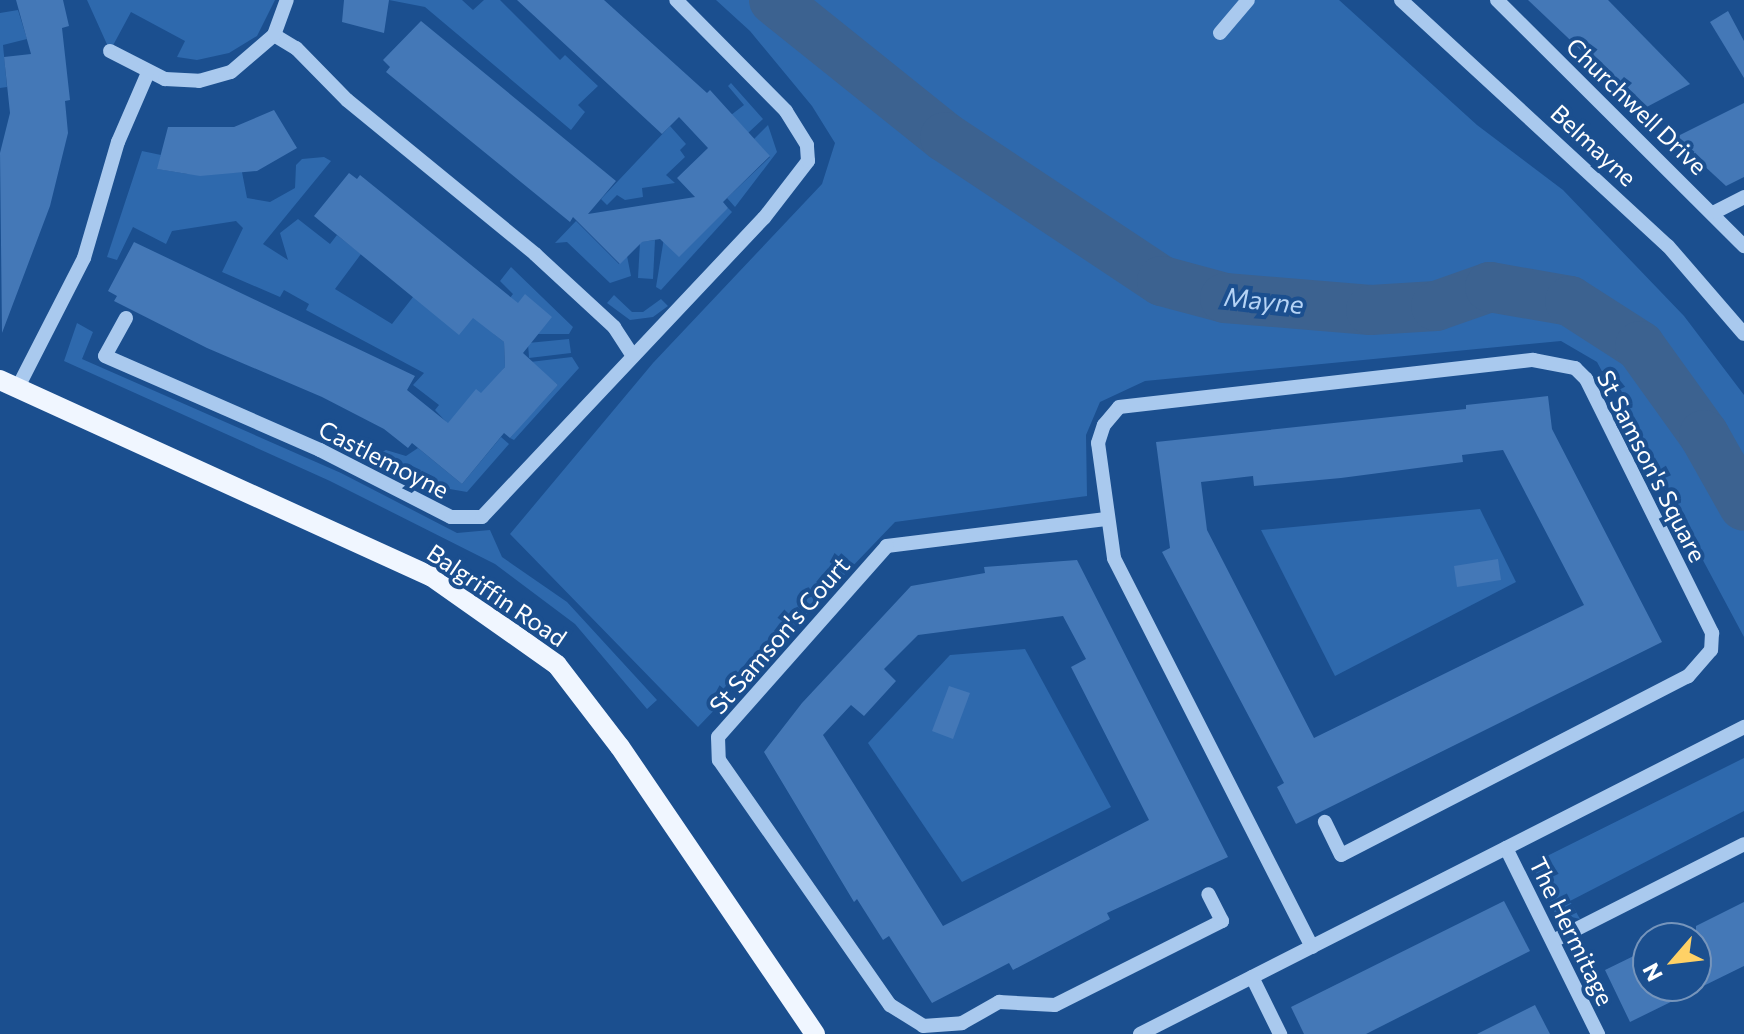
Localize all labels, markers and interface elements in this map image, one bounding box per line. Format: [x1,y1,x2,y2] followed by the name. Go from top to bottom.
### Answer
[1561,32,1713,180] street label: Churchwell Drive
[1545,98,1643,192] street label: Belmayne
[1223,280,1305,320] water label: Mayne
[1591,365,1713,567] street label: St Samson's Square
[314,414,454,504] street label: Castlemoyne
[422,538,572,652] street label: Balgriffin Road
[703,551,855,719] street label: St Samson's Court
[1524,852,1620,1010] street label: The Hermitage
[1632,922,1712,1002] north arrow
[1636,959,1668,986] text: N

